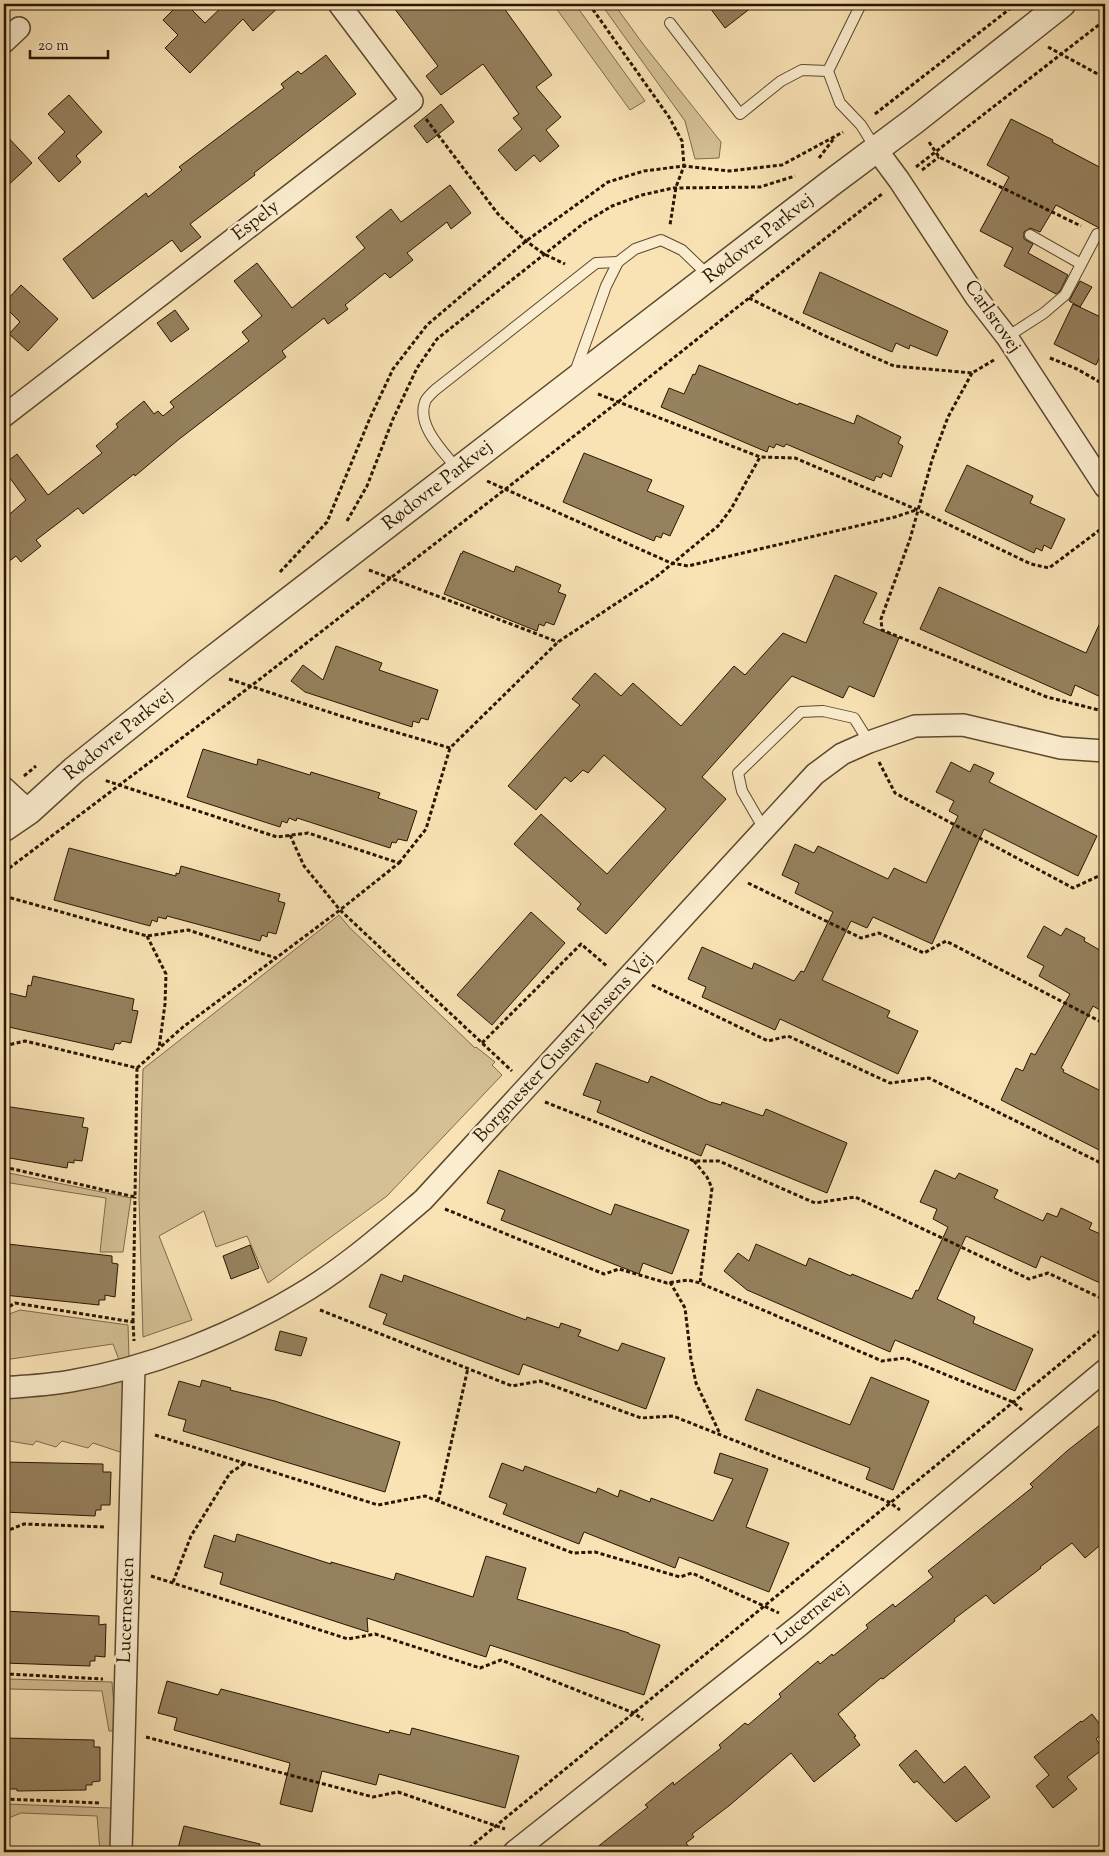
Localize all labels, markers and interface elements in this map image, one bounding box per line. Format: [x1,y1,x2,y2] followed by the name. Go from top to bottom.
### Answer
[30,28,108,60] scale bar
[38,36,69,57] text: 20 m
[698,187,820,291] street label: Rødovre Parkvej
[227,194,286,248] street label: Espely
[957,275,1027,359] street label: Carlsrovej
[377,434,499,538] street label: Rødovre Parkvej
[59,683,179,787] street label: Rødovre Parkvej
[468,947,660,1149] street label: Borgmester Gustav Jensens Vej
[112,1556,142,1664] street label: Lucernestien
[769,1575,855,1653] street label: Lucernevej

